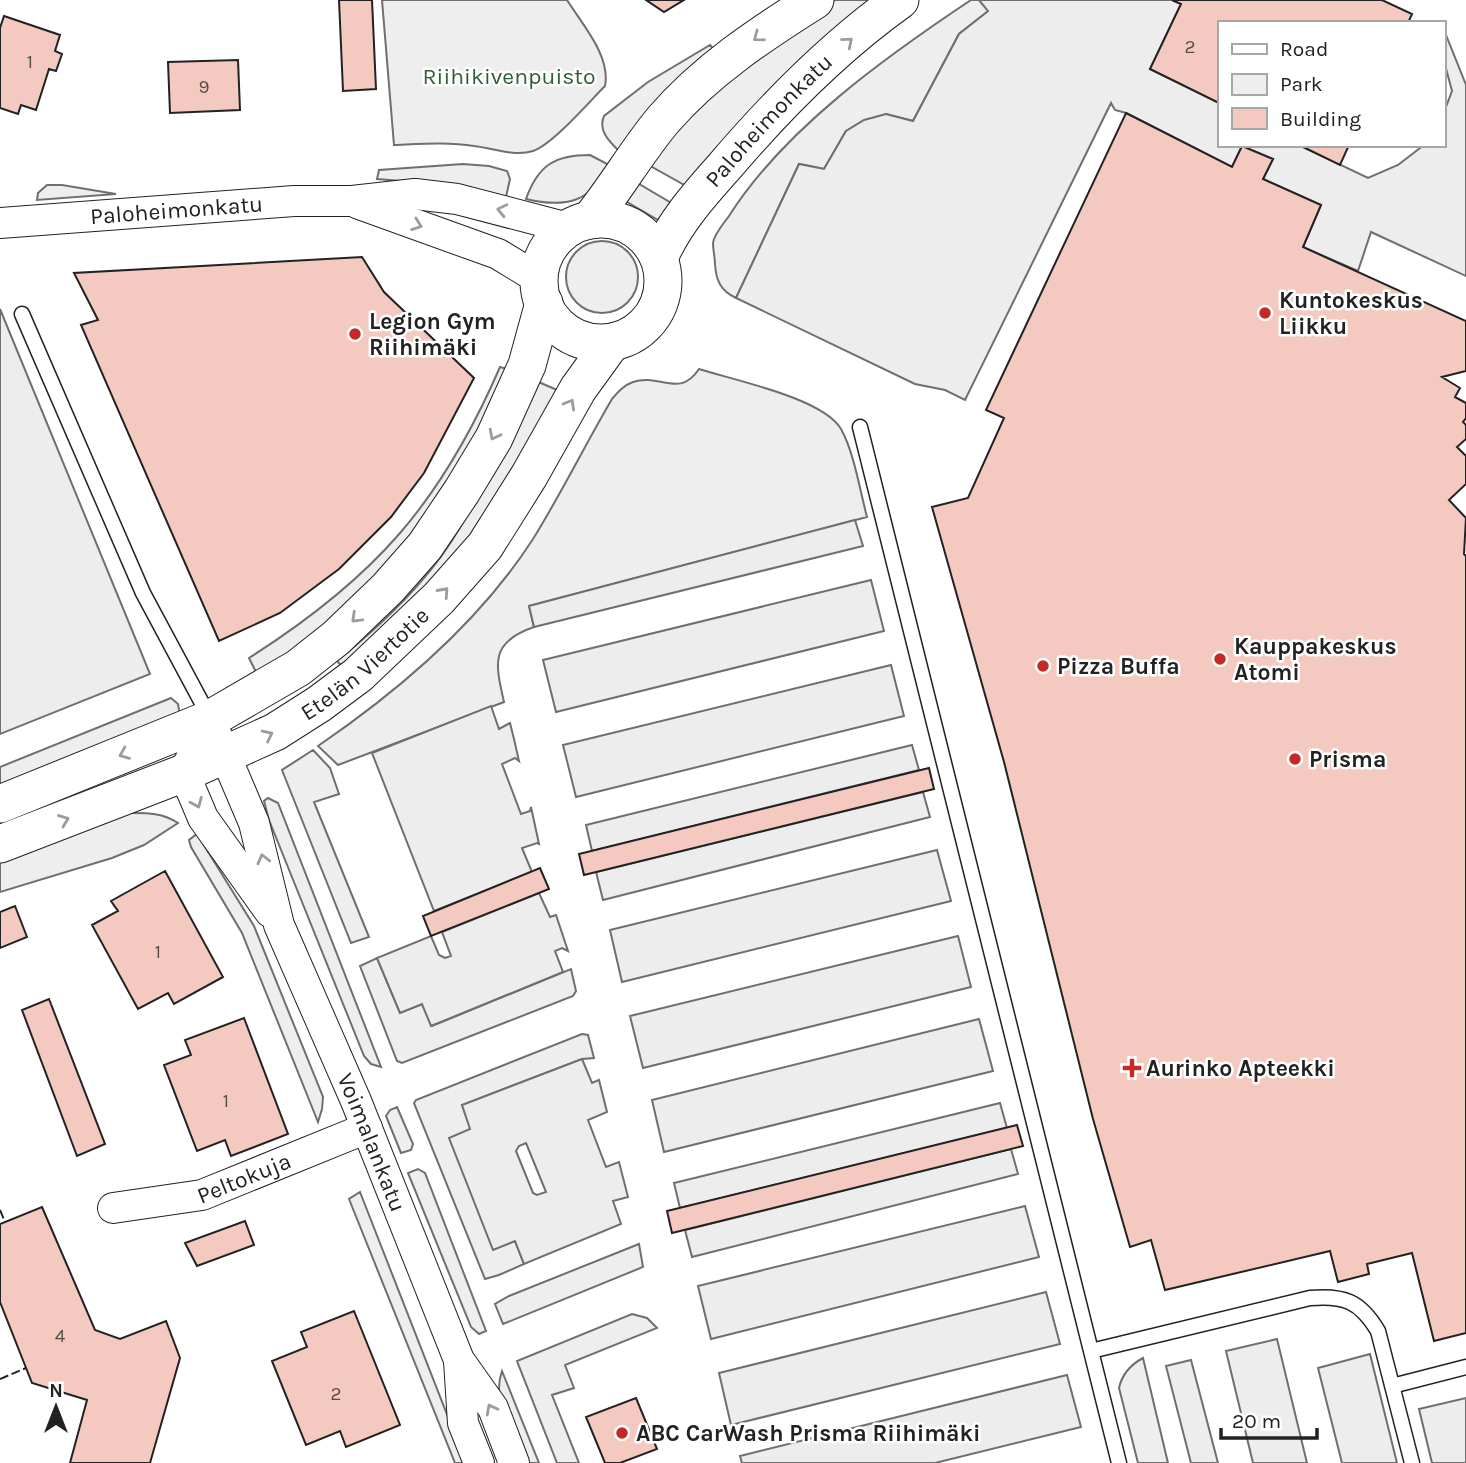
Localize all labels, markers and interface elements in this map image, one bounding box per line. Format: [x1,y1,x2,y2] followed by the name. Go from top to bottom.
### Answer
[1218,21,1445,147] legend
[753,29,766,41] one-way arrow
[1184,36,1196,58] house number: 2
[1280,37,1328,61] text: Road
[840,38,852,51] one-way arrow
[700,48,838,193] street label: Paloheimonkatu
[27,51,33,73] house number: 1
[422,63,596,90] park label: Riihikivenpuisto
[1280,72,1323,96] text: Park
[198,76,210,98] house number: 9
[1280,107,1361,131] text: Building
[89,190,264,230] street label: Paloheimonkatu
[496,204,508,218] one-way arrow
[410,217,422,231] one-way arrow
[1279,287,1423,340] place label: Kuntokeskus Liikku
[1257,305,1273,321] marker: Kuntokeskus Liikku
[369,308,496,361] place label: Legion Gym Riihimäki
[347,326,363,342] marker: Legion Gym Riihimäki
[562,398,575,411] one-way arrow
[489,428,503,440] one-way arrow
[436,587,448,600] one-way arrow
[296,602,435,726] street label: Etelän Viertotie
[352,610,365,623] one-way arrow
[1234,633,1397,686] place label: Kauppakeskus Atomi
[1212,651,1228,667] marker: Kauppakeskus Atomi
[1057,653,1180,680] place label: Pizza Buffa
[1035,658,1051,674] marker: Pizza Buffa
[261,729,273,743] one-way arrow
[119,746,132,760] one-way arrow
[1309,746,1386,773] place label: Prisma
[1287,751,1303,767] marker: Prisma
[188,797,202,809] one-way arrow
[57,814,69,828] one-way arrow
[257,853,271,865] one-way arrow
[155,941,161,963] house number: 1
[1146,1055,1335,1082] place label: Aurinko Apteekki
[1124,1060,1140,1076] marker: Aurinko Apteekki
[331,1069,412,1216] street label: Voimalankatu
[223,1090,229,1112] house number: 1
[193,1147,295,1210] street label: Peltokuja
[55,1325,66,1347] house number: 4
[21,1372,91,1442] north arrow
[49,1380,63,1402] text: N
[330,1383,342,1405] house number: 2
[1221,1396,1317,1440] scale bar
[486,1404,500,1416] one-way arrow
[1232,1409,1281,1433] text: 20 m
[636,1420,981,1447] place label: ABC CarWash Prisma Riihimäki
[614,1425,630,1441] marker: ABC CarWash Prisma Riihimäki

